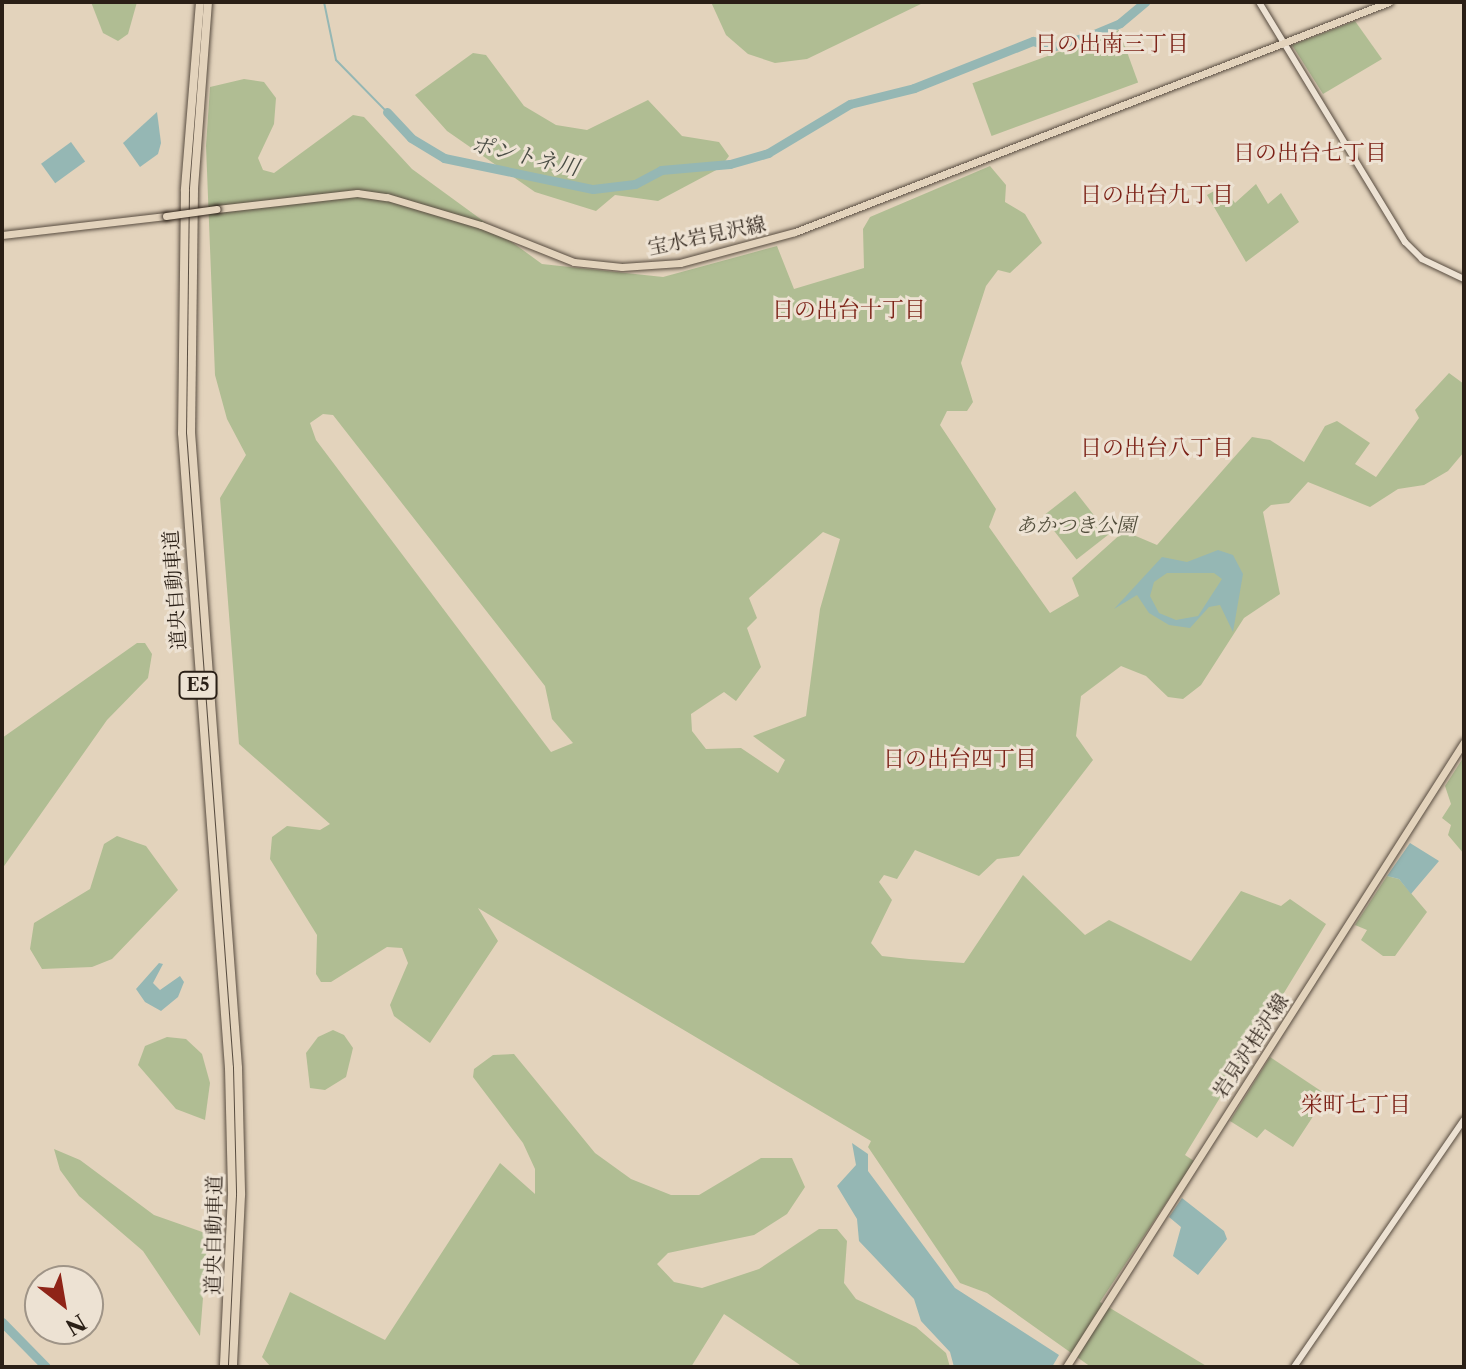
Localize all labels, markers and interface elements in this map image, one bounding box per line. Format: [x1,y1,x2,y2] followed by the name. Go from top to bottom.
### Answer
[1035,31,1189,57] district label: 日の出南三丁目
[468,131,582,181] water label: ポントネ川
[1233,140,1387,166] district label: 日の出台七丁目
[1080,182,1234,208] district label: 日の出台九丁目
[646,212,768,260] street label: 宝水岩見沢線
[772,297,926,323] district label: 日の出台十丁目
[1080,435,1234,461] district label: 日の出台八丁目
[1016,513,1136,537] park label: あかつき公園
[159,529,191,651] street label: 道央自動車道
[178,671,218,699] road number: E5
[883,746,1037,772] district label: 日の出台四丁目
[1208,989,1294,1103] street label: 岩見沢桂沢線
[1301,1092,1411,1118] district label: 栄町七丁目
[201,1175,227,1295] street label: 道央自動車道
[24,1265,104,1345] north arrow
[60,1308,91,1341] text: N

